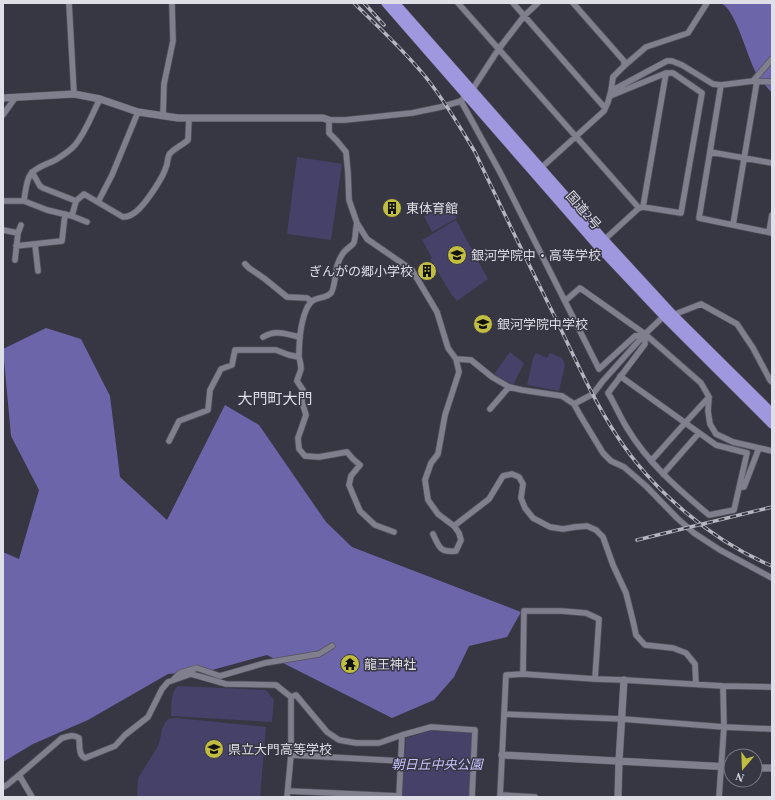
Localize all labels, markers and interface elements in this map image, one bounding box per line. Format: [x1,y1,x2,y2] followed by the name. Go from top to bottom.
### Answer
[563,188,604,232] street label: 国道2号
[381,197,403,219] building icon: 東体育館
[406,201,458,216] place label: 東体育館
[446,244,468,266] school or university icon: 銀河学院中・高等学校
[471,248,601,263] place label: 銀河学院中・高等学校
[416,260,438,282] building icon: ぎんがの郷小学校
[309,264,413,279] place label: ぎんがの郷小学校
[472,313,494,335] school or university icon: 銀河学院中学校
[497,317,588,332] place label: 銀河学院中学校
[237,391,313,407] district label: 大門町大門
[339,653,361,675] temple icon: 龍王神社
[364,657,416,672] place label: 龍王神社
[203,738,225,760] school or university icon: 県立大門高等学校
[228,742,332,757] place label: 県立大門高等学校
[723,748,763,788] north arrow
[391,757,484,772] park label: 朝日丘中央公園
[734,770,745,784] text: N

